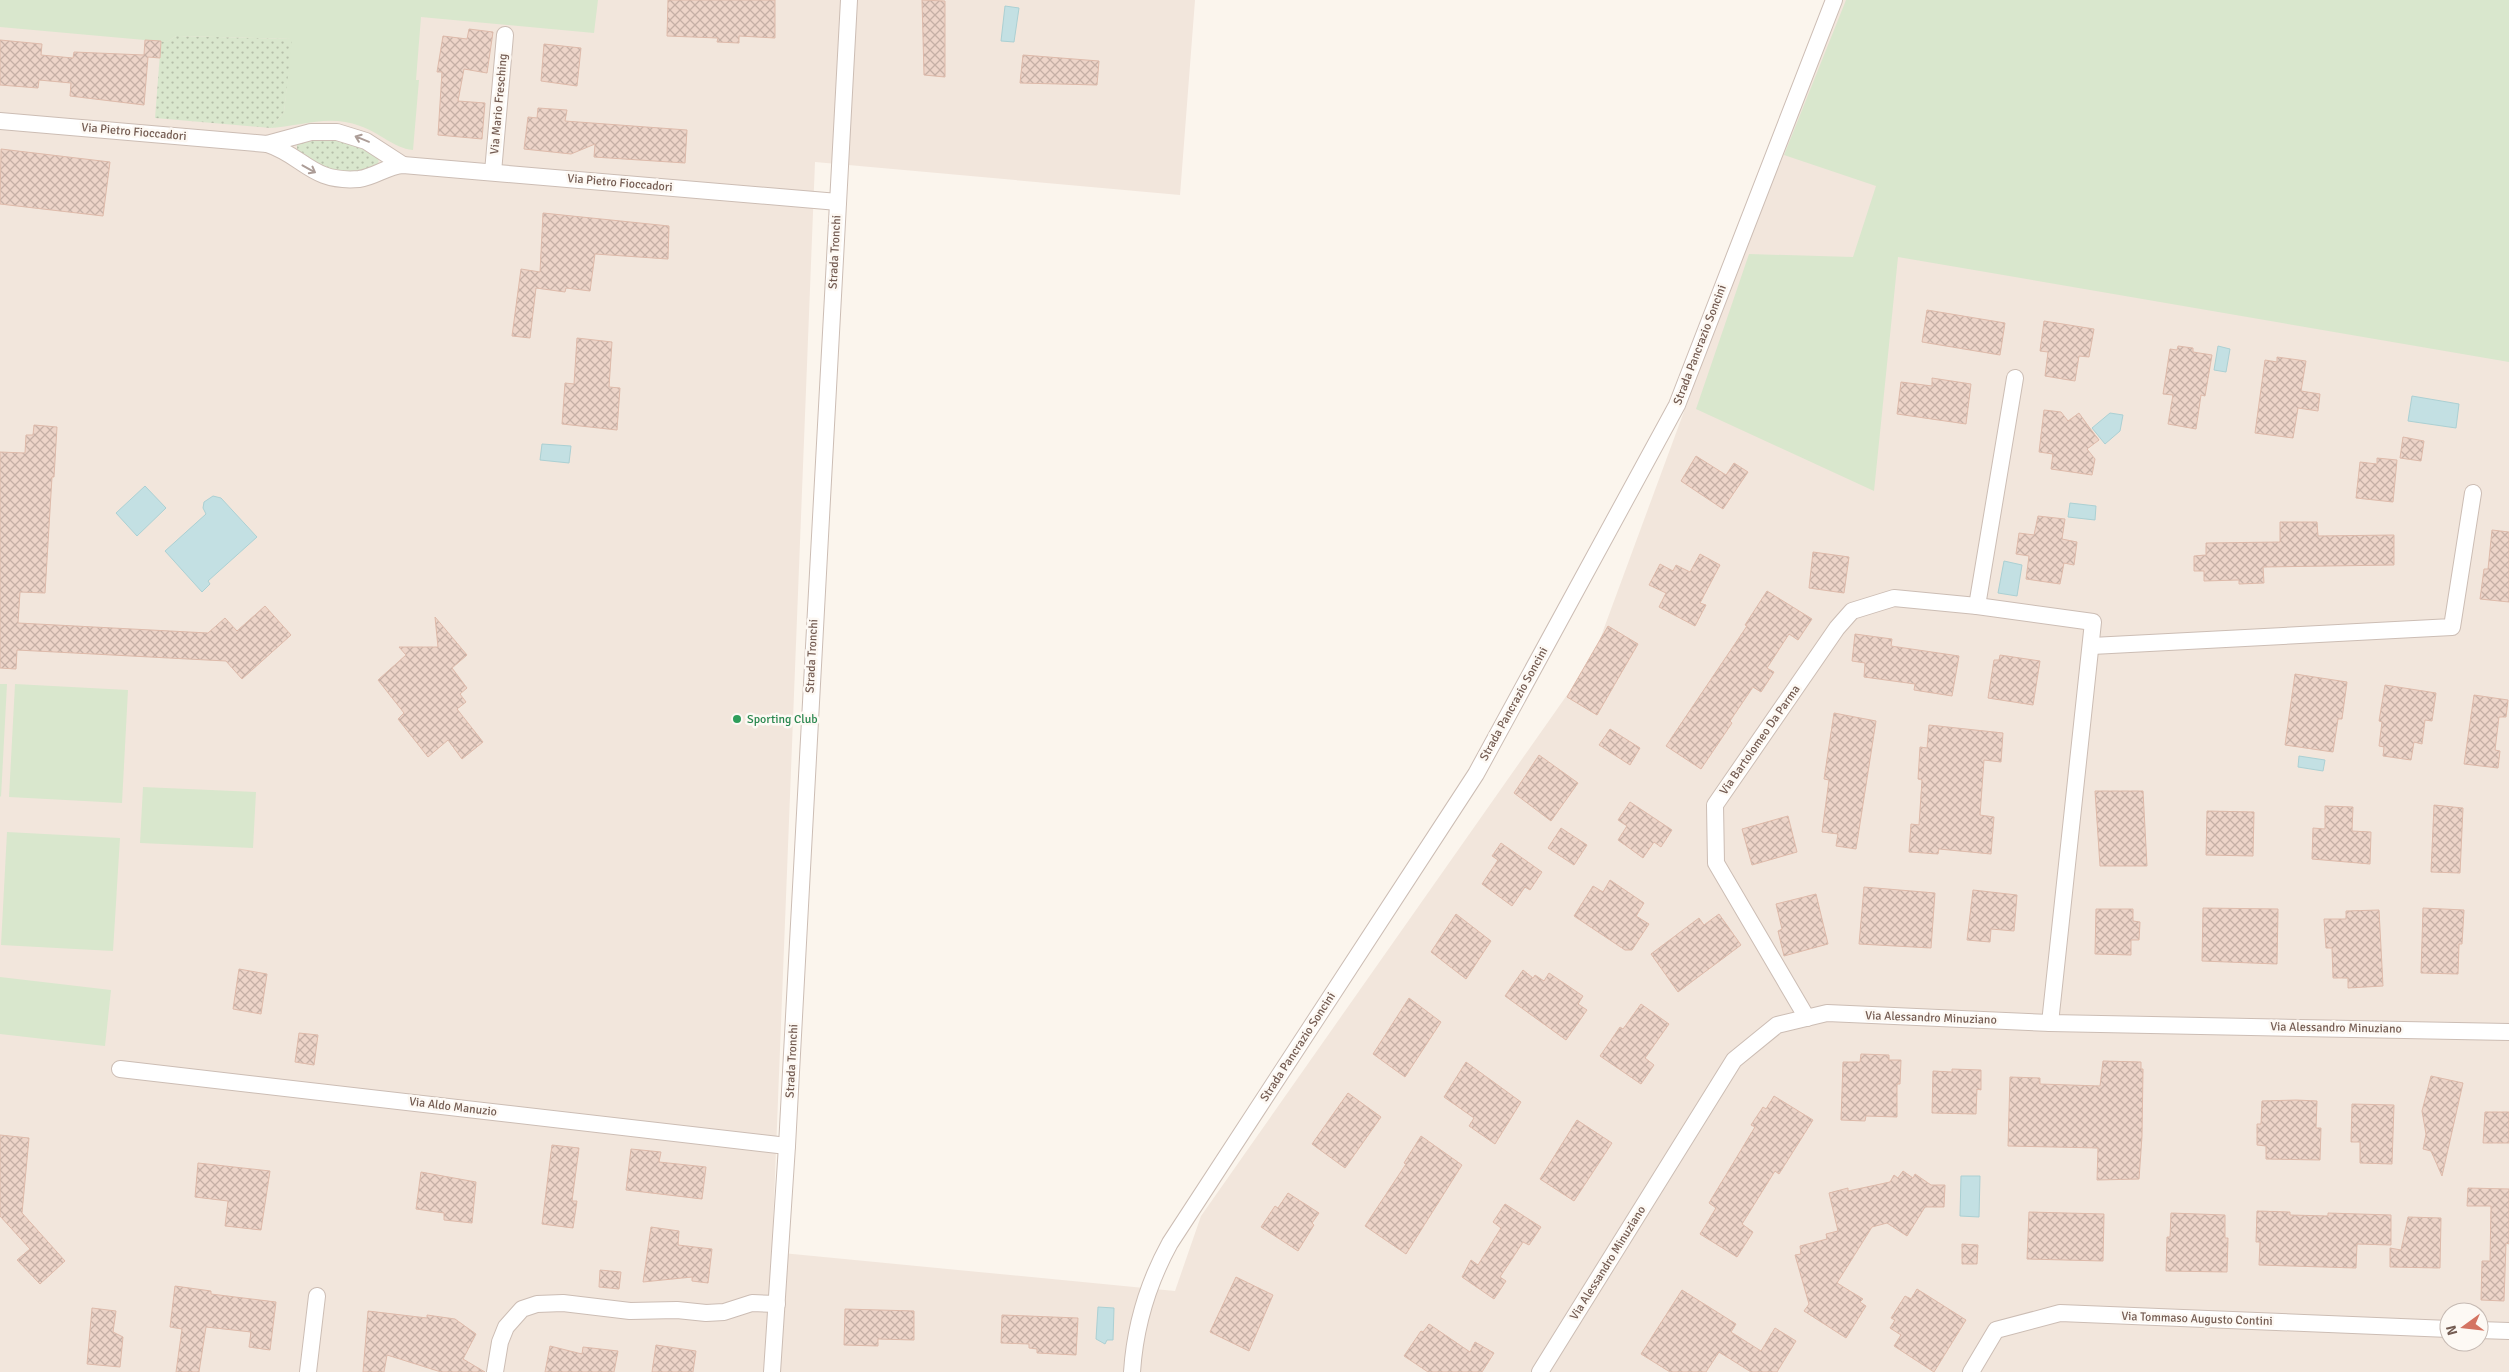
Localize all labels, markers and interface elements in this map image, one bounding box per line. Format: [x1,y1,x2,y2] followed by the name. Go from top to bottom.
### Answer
[487,53,511,155] street label: Via Mario Fresching
[81,120,187,144] street label: Via Pietro Fioccadori
[355,134,370,143] one-way arrow
[302,164,316,174] one-way arrow
[567,171,673,195] street label: Via Pietro Fioccadori
[826,215,844,289] street label: Strada Tronchi
[1670,283,1730,407] street label: Strada Pancrazio Soncini
[803,619,821,693] street label: Strada Tronchi
[1477,645,1551,763] street label: Strada Pancrazio Soncini
[1716,682,1804,798] street label: Via Bartolomeo Da Parma
[747,712,818,727] place label: Sporting Club
[731,713,743,725] marker: Sporting Club
[1257,990,1339,1104] street label: Strada Pancrazio Soncini
[1865,1008,1997,1028] street label: Via Alessandro Minuziano
[2270,1019,2402,1037] street label: Via Alessandro Minuziano
[783,1024,801,1098] street label: Strada Tronchi
[408,1094,498,1120] street label: Via Aldo Manuzio
[1567,1203,1649,1323] street label: Via Alessandro Minuziano
[2439,1302,2489,1352] north arrow
[2121,1309,2273,1329] street label: Via Tommaso Augusto Contini
[2442,1323,2461,1337] text: N

